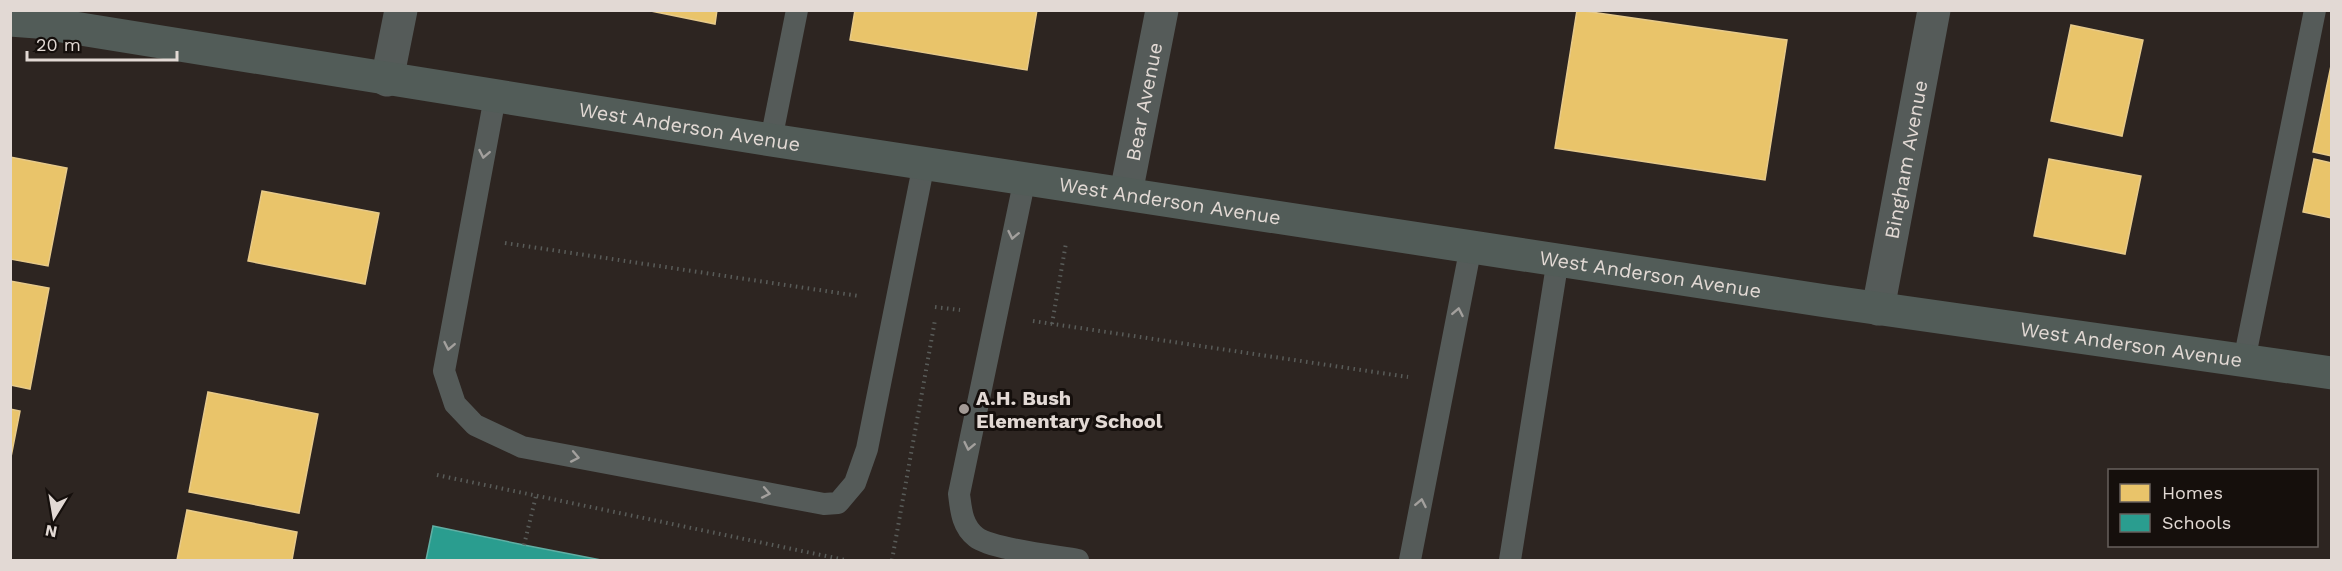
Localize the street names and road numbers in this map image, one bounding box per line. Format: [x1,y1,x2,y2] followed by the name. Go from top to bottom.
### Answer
[1121,40,1167,163] street label: Bear Avenue
[1879,78,1933,241] street label: Bingham Avenue
[577,97,802,156] street label: West Anderson Avenue
[1057,172,1283,230] street label: West Anderson Avenue
[1538,245,1763,303] street label: West Anderson Avenue
[2019,317,2244,372] street label: West Anderson Avenue

